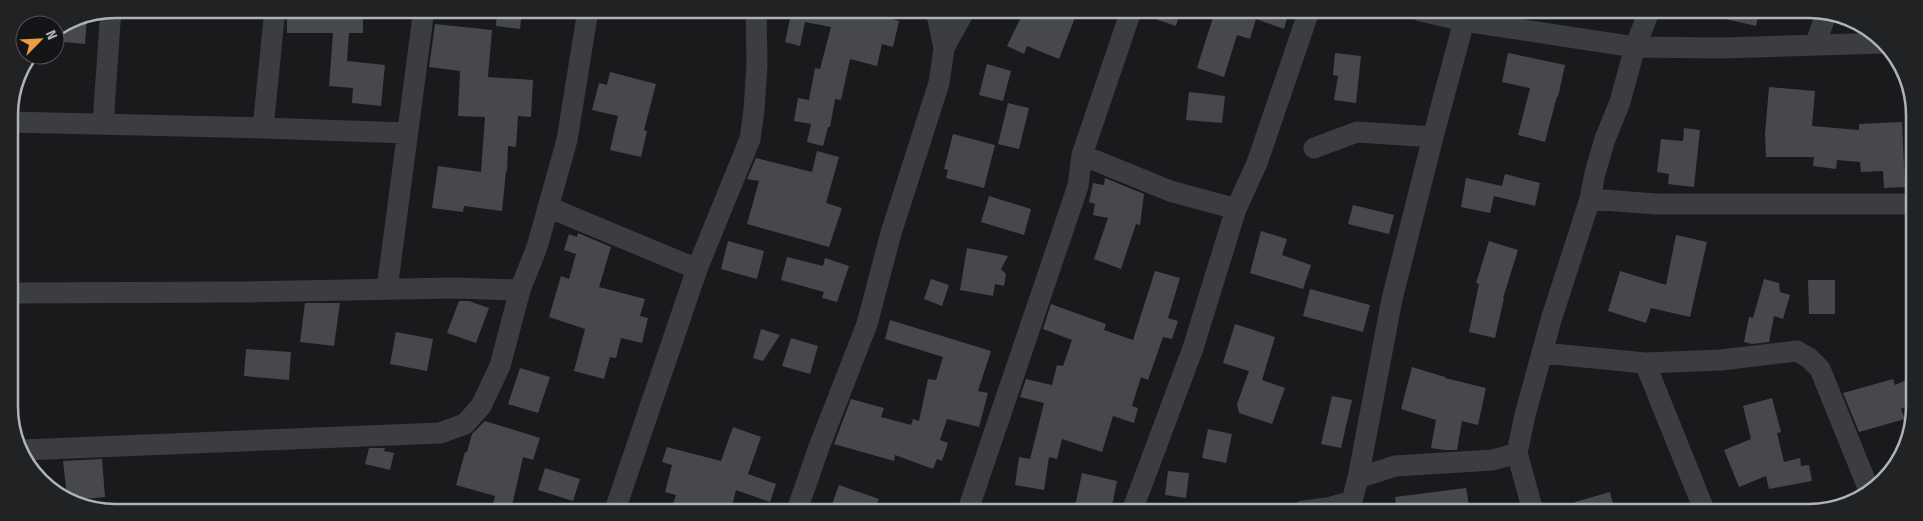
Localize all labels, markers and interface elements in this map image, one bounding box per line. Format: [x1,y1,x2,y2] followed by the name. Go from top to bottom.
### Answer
[15,15,65,65] north arrow
[42,28,61,42] text: N

